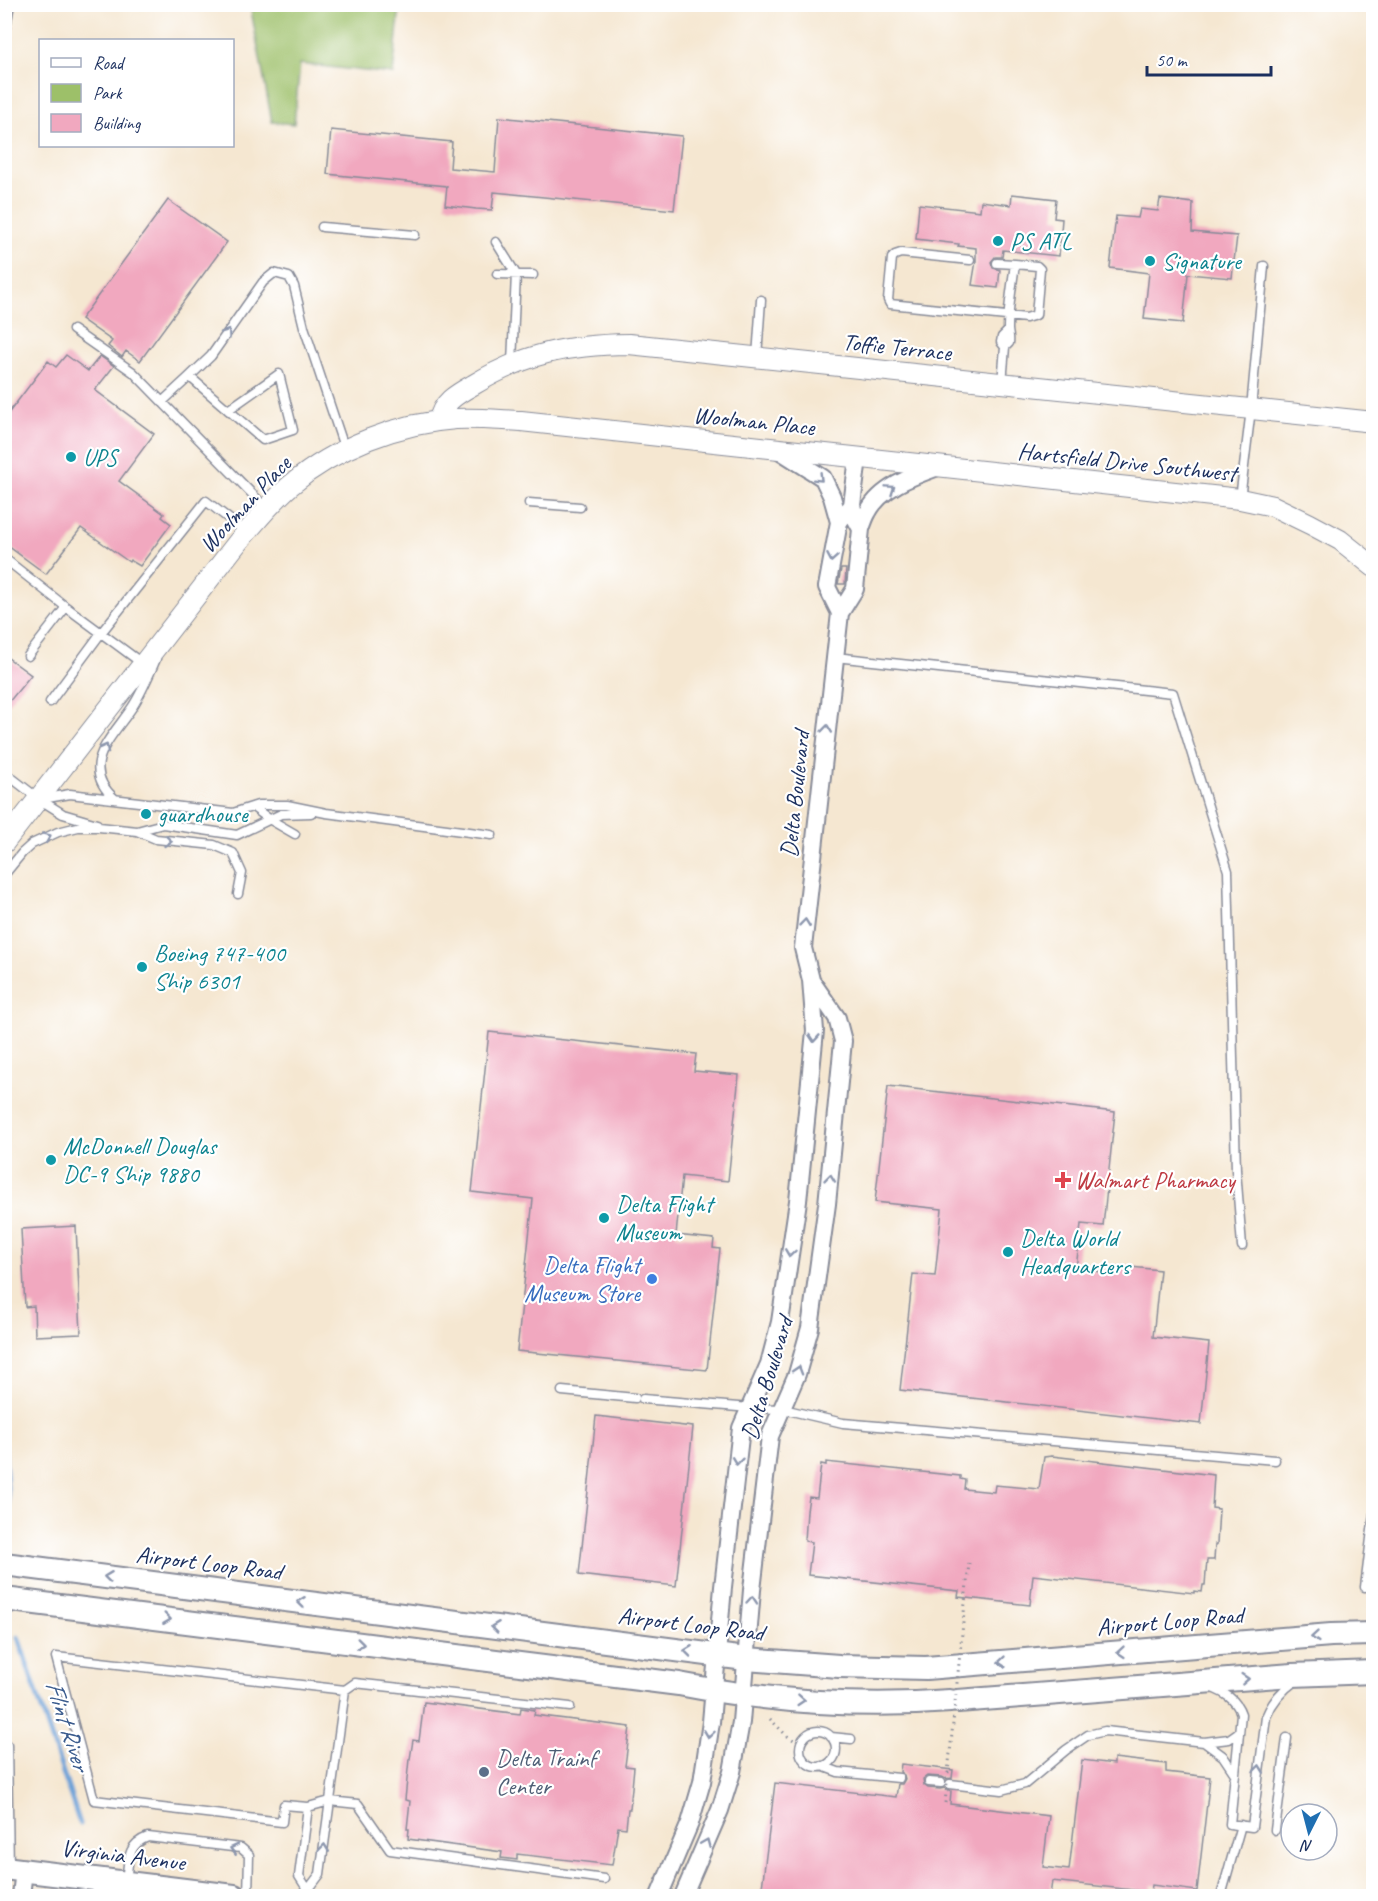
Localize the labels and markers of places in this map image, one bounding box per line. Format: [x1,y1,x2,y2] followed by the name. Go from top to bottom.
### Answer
[1010,226,1072,256] place label: PS ATL
[991,234,1005,248] marker: PS ATL
[1162,246,1243,276] place label: Signature
[1143,254,1157,268] marker: Signature
[83,442,120,472] place label: UPS
[64,450,78,464] marker: UPS
[158,799,250,829] place label: guardhouse
[139,807,153,821] marker: guardhouse
[154,938,287,996] place label: Boeing 747-400 Ship 6301
[135,960,149,974] marker: Boeing 747-400 Ship 6301
[63,1131,218,1189] place label: McDonnell Douglas DC-9 Ship 9880
[44,1153,58,1167] marker: McDonnell Douglas DC-9 Ship 9880
[1075,1165,1236,1195] place label: Walmart Pharmacy
[1056,1173,1070,1187] marker: Walmart Pharmacy
[616,1189,716,1247] place label: Delta Flight Museum
[597,1211,611,1225] marker: Delta Flight Museum
[1020,1223,1132,1281] place label: Delta World Headquarters
[1001,1245,1015,1259] marker: Delta World Headquarters
[524,1250,643,1308] place label: Delta Flight Museum Store
[645,1272,659,1286] marker: Delta Flight Museum Store
[496,1743,601,1801] place label: Delta Trainf Center
[477,1765,491,1779] marker: Delta Trainf Center

